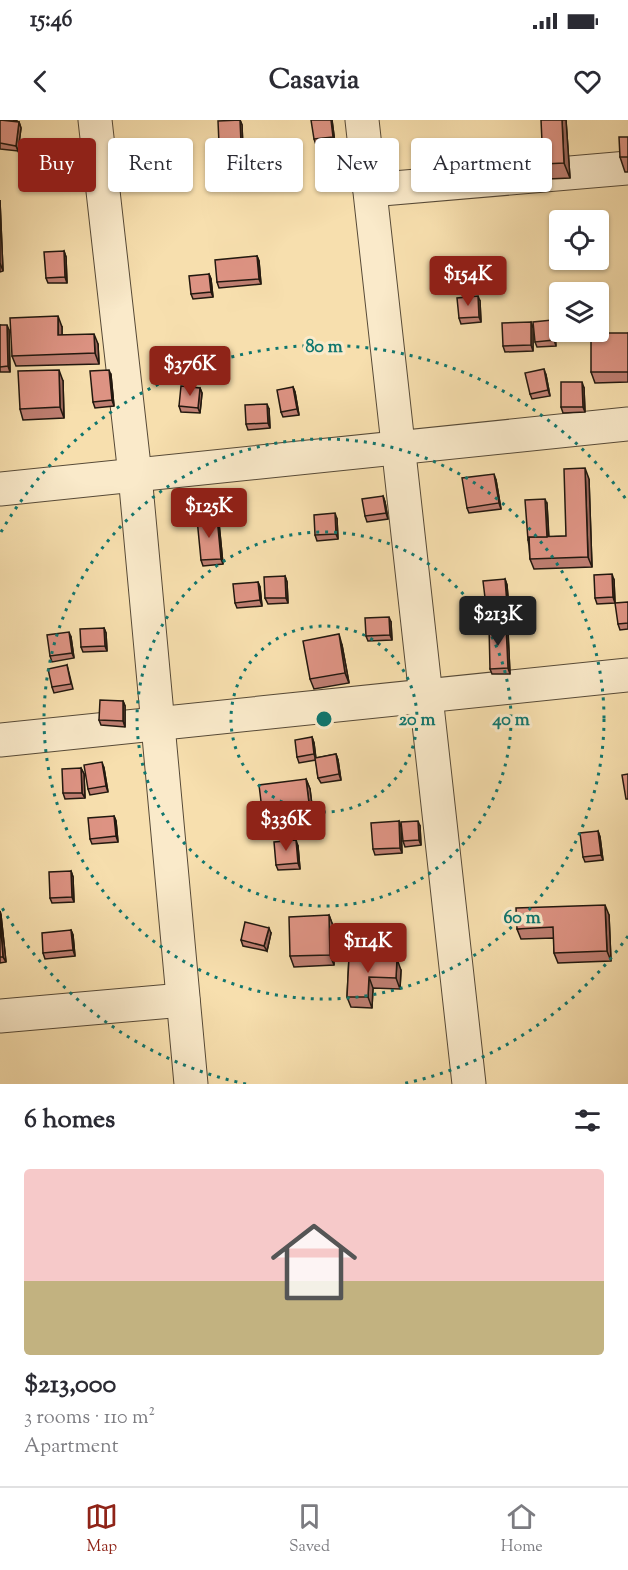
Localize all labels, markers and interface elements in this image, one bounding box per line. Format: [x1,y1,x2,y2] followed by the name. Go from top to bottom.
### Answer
[30,5,73,37] text: 15:46
[269,62,359,101] text: Casavia
[24,65,57,98] icon: back
[571,65,604,98] icon: heart
[18,138,96,192] chip: Buy
[108,138,193,192] chip: Rent
[205,138,303,192] chip: Filters
[315,138,399,192] chip: New
[411,138,552,192] chip: Apartment
[549,210,609,342] map controls
[549,210,609,270] button: locate
[426,256,510,307] pin: $154K
[444,261,492,290] text: $154K
[549,282,609,342] button: layers
[305,335,343,361] text: 80 m
[148,346,232,397] pin: $376K
[163,351,217,380] text: $376K
[167,488,251,539] pin: $125K
[185,493,233,522] text: $125K
[456,596,540,647] pin: $213K
[473,601,523,630] text: $213K
[399,708,435,734] text: 20 m
[491,708,530,734] text: 40 m
[314,709,334,729] centre of rings
[244,801,328,852] pin: $336K
[260,806,312,835] text: $336K
[503,906,541,932] text: 60 m
[326,923,410,974] pin: $114K
[344,928,392,957] text: $114K
[24,1102,115,1139] text: 6 homes
[571,1104,604,1137] icon: filters
[260,1208,368,1316] icon: home
[24,1367,116,1404] text: $213,000
[24,1404,155,1433] text: 3 rooms · 110 m²
[24,1433,119,1462] text: Apartment
[85,1500,118,1559] tab: Map
[289,1500,330,1559] tab: Saved
[501,1500,543,1559] tab: Home

